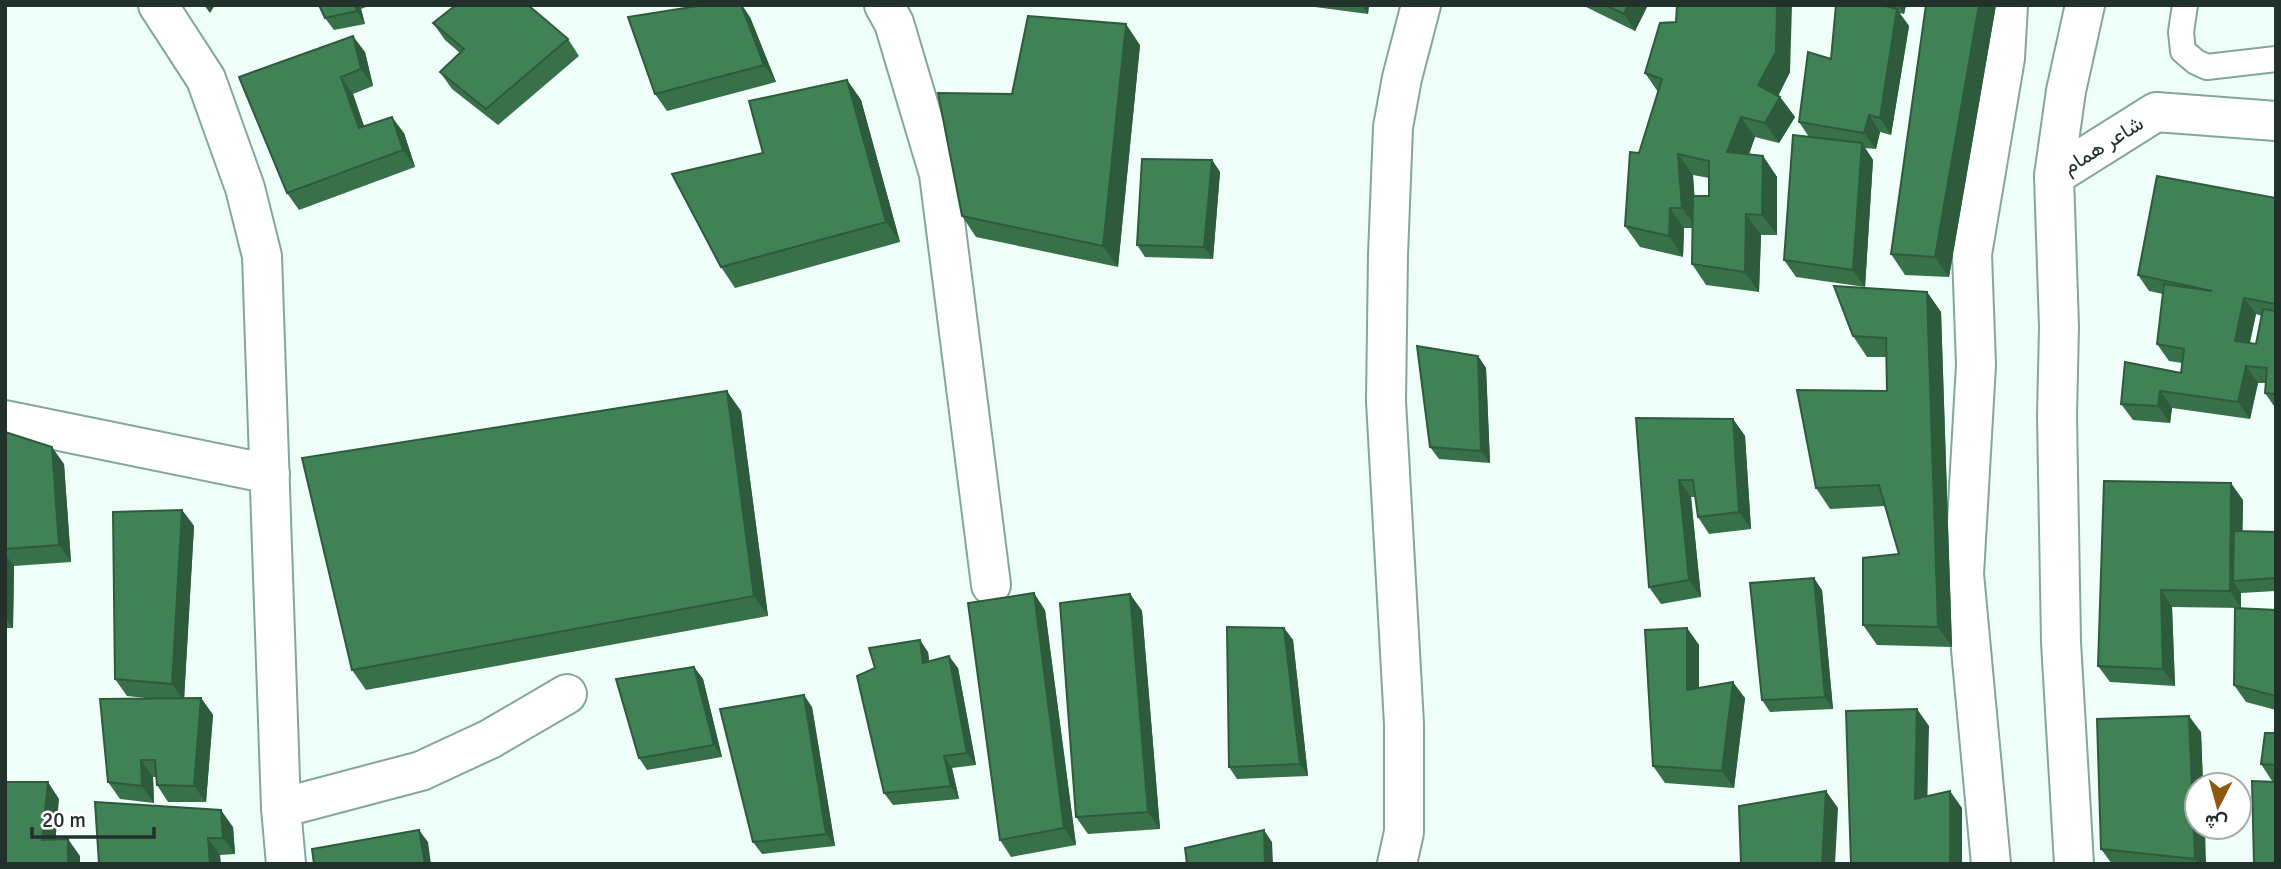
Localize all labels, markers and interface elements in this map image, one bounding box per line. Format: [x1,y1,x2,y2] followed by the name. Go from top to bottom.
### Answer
[2058,110,2149,181] street label: شاعر همام
[2183,771,2253,841] north arrow
[32,796,154,840] scale bar
[42,807,86,833] text: 20 m
[2204,809,2229,835] text: ش

